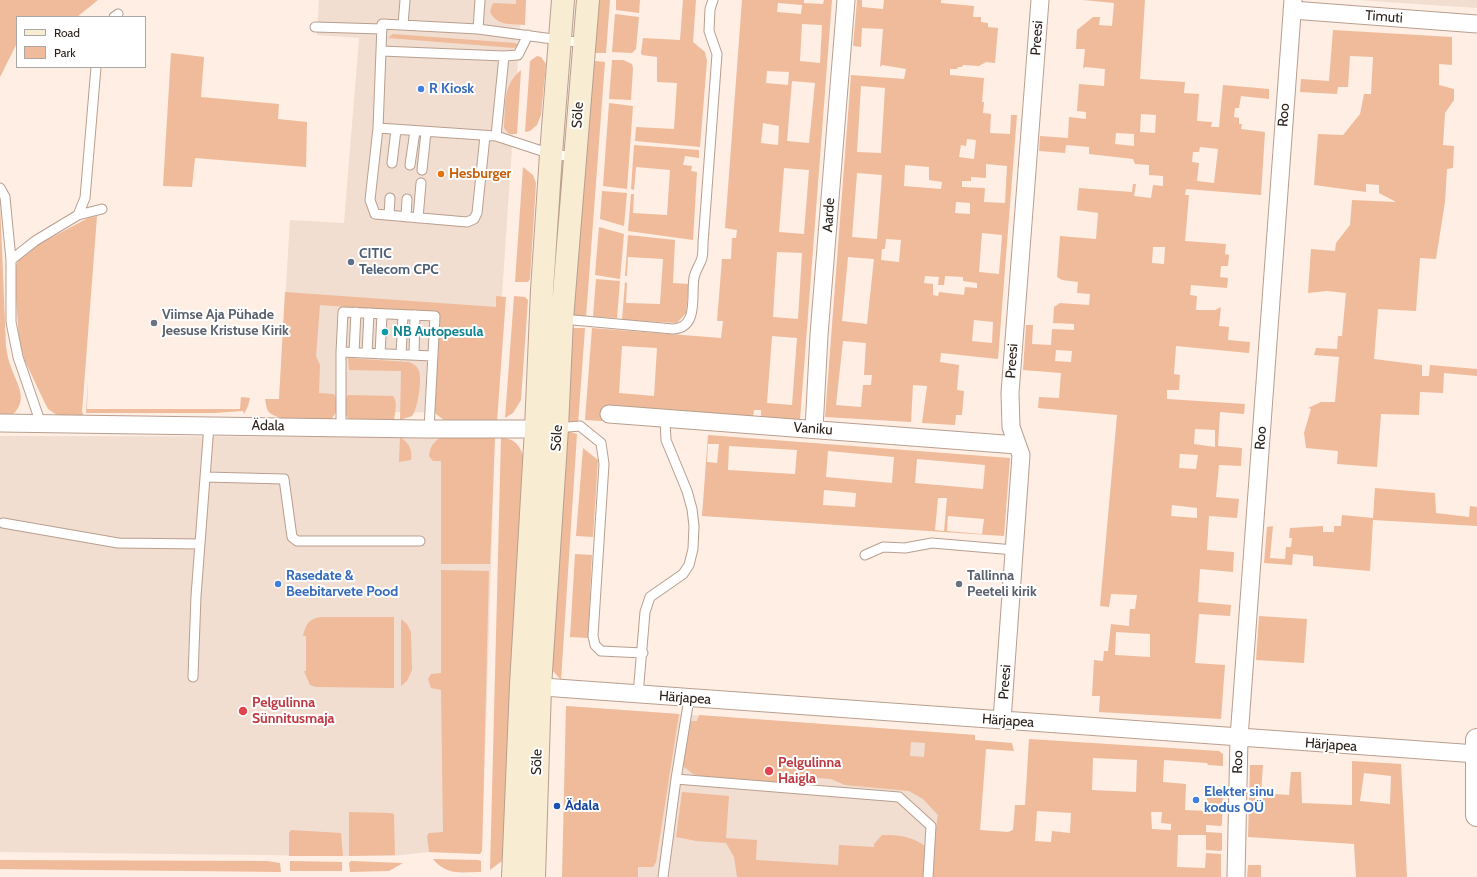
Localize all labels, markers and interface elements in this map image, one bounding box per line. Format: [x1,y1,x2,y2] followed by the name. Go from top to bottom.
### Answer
[1365,7,1403,27] street label: Timuti
[16,16,146,68] legend
[1027,20,1047,56] street label: Preesi
[54,25,80,40] text: Road
[54,45,76,60] text: Park
[429,81,474,97] place label: R Kiosk
[416,84,426,94] marker: R Kiosk
[569,101,587,129] street label: Sõle
[1275,103,1293,127] street label: Roo
[449,166,511,182] place label: Hesburger
[436,169,446,179] marker: Hesburger
[819,197,839,233] street label: Aarde
[359,246,439,278] place label: CITIC Telecom CPC
[346,257,356,267] marker: CITIC Telecom CPC
[162,307,289,340] place label: Viimse Aja Pühade Jeesuse Kristuse Kirik
[149,318,159,328] marker: Viimse Aja Pühade Jeesuse Kristuse Kirik
[393,324,483,340] place label: NB Autopesula
[380,327,390,337] marker: NB Autopesula
[1002,343,1022,379] street label: Preesi
[251,417,285,435] street label: Ädala
[793,419,833,439] street label: Vaniku
[548,424,566,452] street label: Sõle
[1252,426,1270,450] street label: Roo
[286,568,398,600] place label: Rasedate & Beebitarvete Pood
[967,568,1037,600] place label: Tallinna Peeteli kirik
[273,579,283,589] marker: Rasedate & Beebitarvete Pood
[954,579,964,589] marker: Tallinna Peeteli kirik
[995,664,1015,700] street label: Preesi
[658,688,712,708] street label: Härjapea
[252,695,335,728] place label: Pelgulinna Sünnitusmaja
[237,705,249,717] marker: Pelgulinna Sünnitusmaja
[981,711,1035,731] street label: Härjapea
[1304,735,1358,755] street label: Härjapea
[528,749,546,775] street label: Sõle
[1229,750,1247,774] street label: Roo
[778,755,841,788] place label: Pelgulinna Haigla
[763,765,775,777] marker: Pelgulinna Haigla
[1204,784,1274,816] place label: Elekter sinu kodus OÜ
[1191,795,1201,805] marker: Elekter sinu kodus OÜ
[565,798,599,814] place label: Ädala
[552,801,562,811] marker: Ädala

